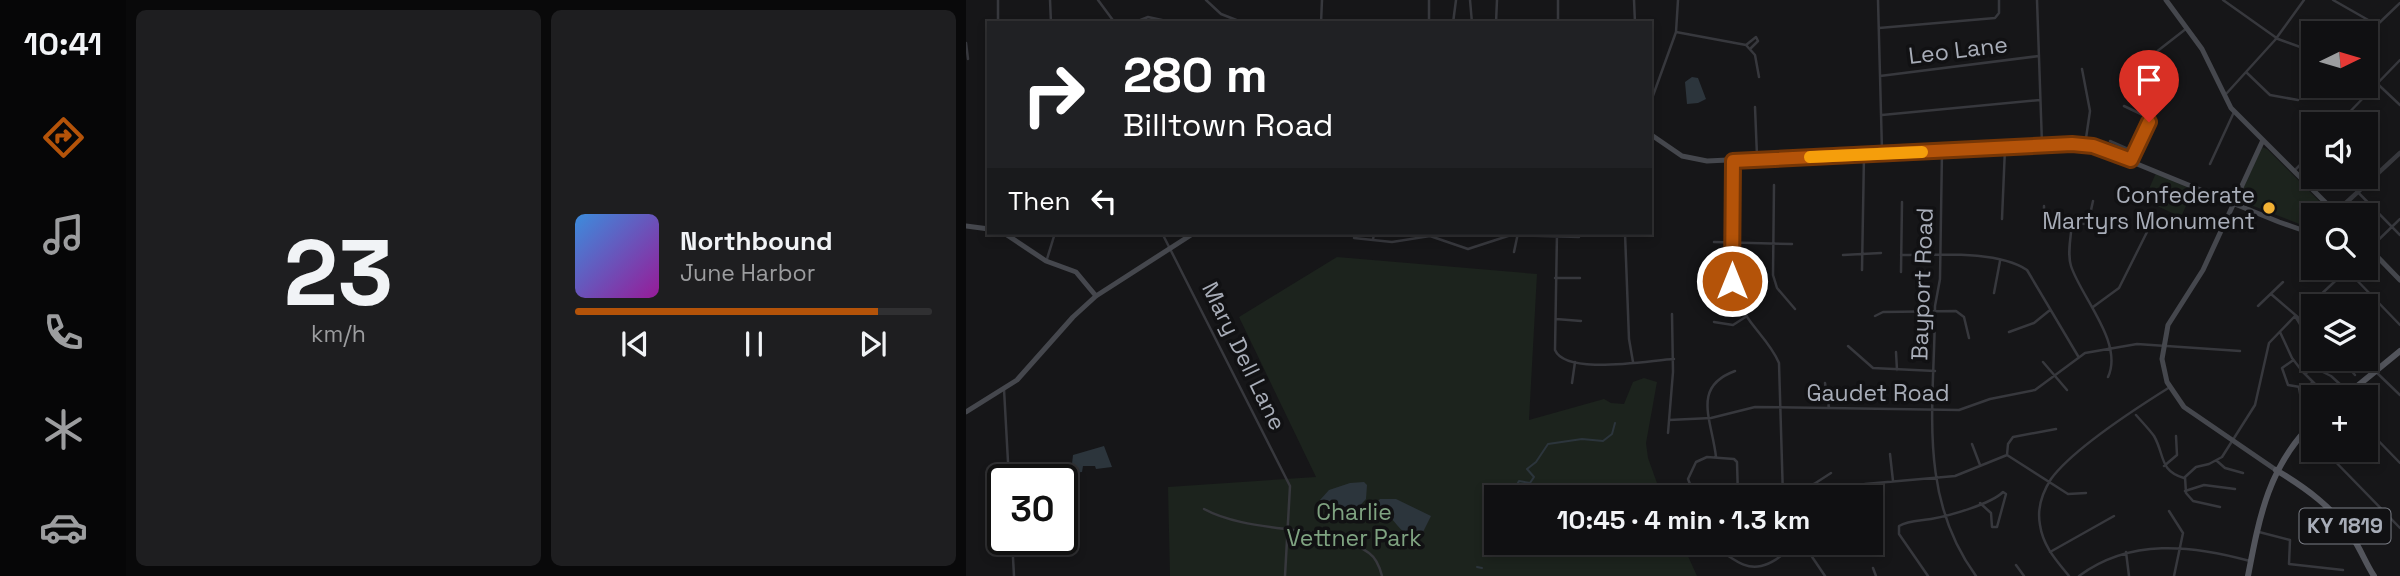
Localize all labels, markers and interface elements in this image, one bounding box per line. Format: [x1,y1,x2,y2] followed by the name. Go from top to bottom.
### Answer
[2301,21,2378,98] north arrow
[2301,21,2378,462] map controls
[24,24,102,64] text: 10:41
[1907,29,2009,71] street label: Leo Lane
[1123,44,1268,106] text: 280 m
[1008,49,1099,140] icon: right
[2119,50,2179,122] pin
[2130,61,2168,99] icon: arrive
[1123,105,1333,145] text: Billtown Road
[2301,112,2378,189] button: sound
[39,113,88,162] icon: directions
[2042,180,2255,236] place label: Confederate Martyrs Monument
[1085,182,1123,220] icon: left
[1008,184,1071,218] text: Then
[2261,200,2277,216] marker: Confederate Martyrs Monument
[2301,203,2378,280] button: search
[1904,207,1940,361] street label: Bayport Road
[39,210,88,259] icon: music
[284,215,393,332] text: 23
[680,224,833,258] text: Northbound
[1695,244,1769,318] position arrow
[680,258,815,288] text: June Harbor
[1195,277,1293,435] street label: Mary Dell Lane
[2301,294,2378,371] button: layers
[39,308,88,357] icon: phone
[311,319,366,349] text: km/h
[616,325,654,363] icon: previous
[735,325,773,363] icon: pause
[854,325,892,363] icon: next
[1806,378,1950,408] street label: Gaudet Road
[2301,385,2378,462] button: +
[39,405,88,454] icon: climate
[987,464,1078,555] speed limit sign: 30
[1286,497,1422,553] park label: Charlie Vettner Park
[39,503,88,552] icon: car
[1557,503,1810,537] text: 10:45 · 4 min · 1.3 km
[2300,508,2390,544] road number: KY 1819

